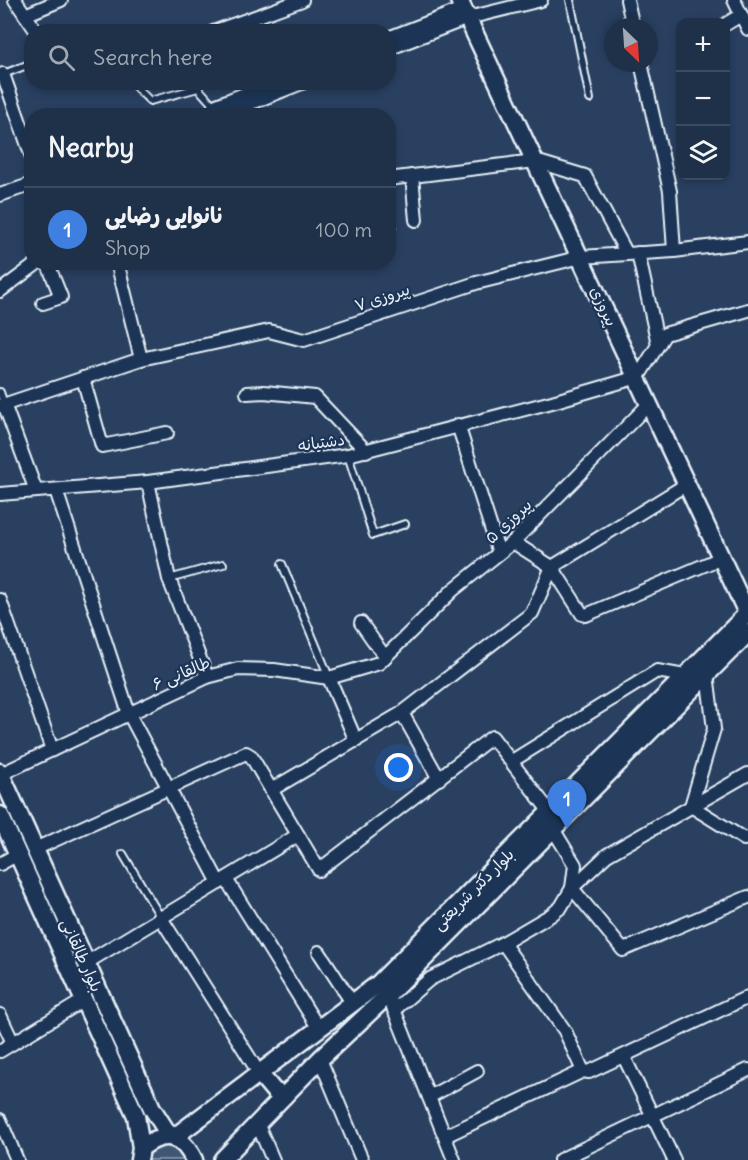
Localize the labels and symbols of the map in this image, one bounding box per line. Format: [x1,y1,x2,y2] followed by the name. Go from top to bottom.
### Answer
[604,18,658,72] north arrow
[352,279,412,316] street label: پیروزی ۷
[585,283,622,330] street label: پیروزی
[296,429,346,455] street label: دشتیانه
[480,494,536,548] street label: پیروزی ۵
[149,652,213,695] street label: طالقانی ۶
[384,753,413,782] your location
[548,780,586,829] pin: 1
[428,844,519,935] street label: بلوار دکتر شریعتی
[56,915,107,995] street label: بلوار طالقانی

